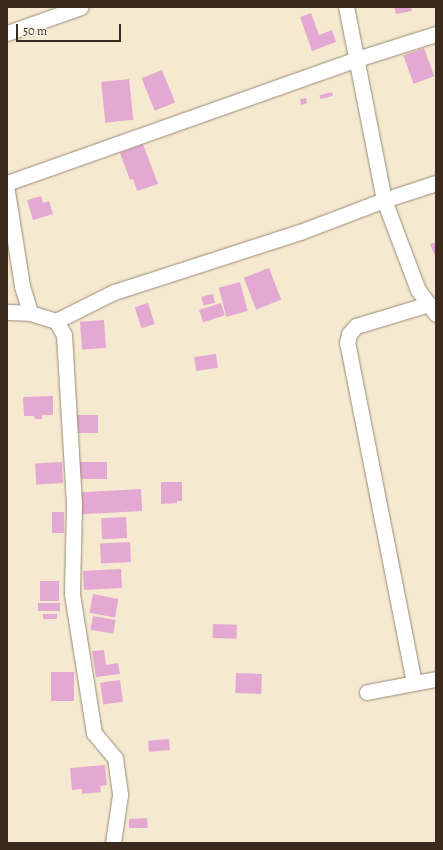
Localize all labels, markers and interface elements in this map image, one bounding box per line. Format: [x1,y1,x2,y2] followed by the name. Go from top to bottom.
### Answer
[18,16,123,42] scale bar
[23,23,47,39] text: 50 m

